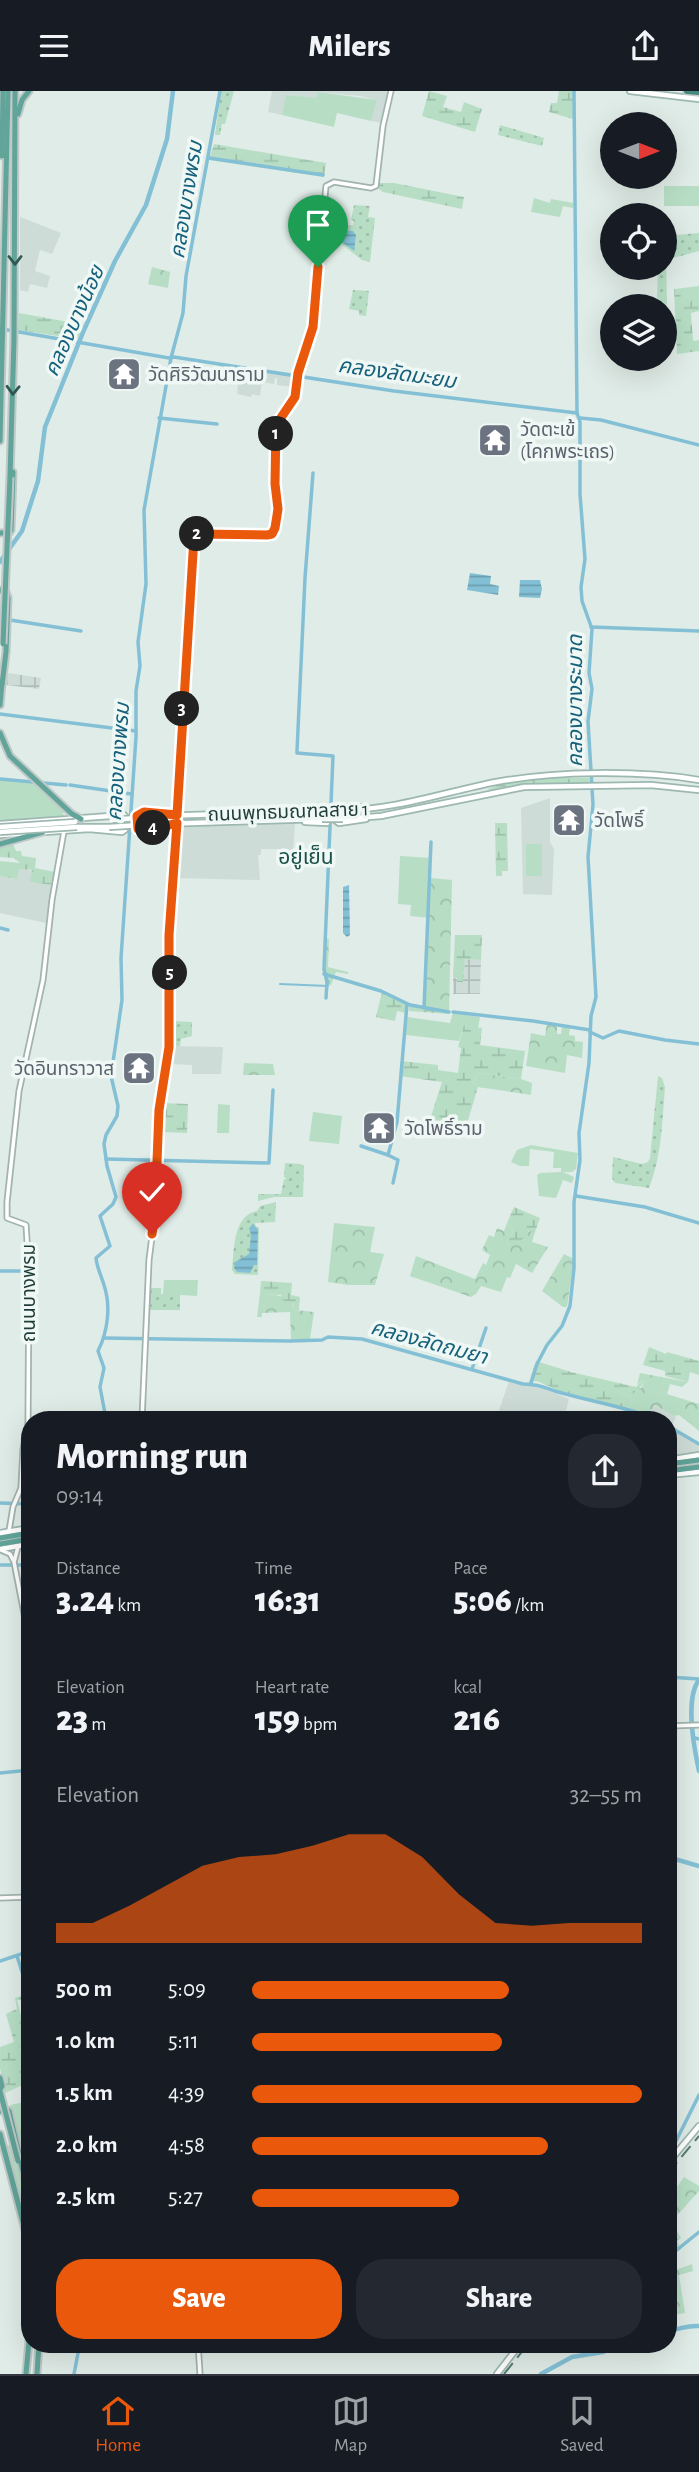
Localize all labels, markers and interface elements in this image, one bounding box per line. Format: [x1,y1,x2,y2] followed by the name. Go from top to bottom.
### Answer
[35,27,73,65] icon: menu
[626,27,664,65] icon: share
[308,30,391,62] text: Milers
[600,112,677,189] north arrow
[600,112,677,371] map controls
[167,138,206,260] water label: คลองบางพรม
[288,195,348,267] pin
[600,203,677,280] button: locate
[299,206,337,244] icon: arrive
[7,255,23,265] one-way arrow
[40,261,109,379] water label: คลองบางน้อย
[600,294,677,371] button: layers
[105,355,143,393] temple icon: วัดศิริวัฒนาราม
[337,355,459,392] water label: คลองลัดมะยม
[148,365,265,385] place label: วัดศิริวัฒนาราม
[6,385,21,396] one-way arrow
[258,417,294,451] pin: 1
[520,418,615,462] place label: วัดตะเข้ (โคกพระเถร)
[476,421,514,459] temple icon: วัดตะเข้ (โคกพระเถร)
[272,424,279,443] text: 1
[180,517,214,551] pin: 2
[192,524,201,543] text: 2
[565,634,586,767] water label: คลองบางระมาด
[164,691,200,727] pin: 3
[177,699,186,718] text: 3
[104,700,133,822] water label: คลองบางพรม
[207,800,369,826] street label: ถนนพุทธมณฑลสาย 1
[550,801,588,839] temple icon: วัดโพธิ์
[594,809,644,831] place label: วัดโพธิ์
[136,811,170,845] pin: 4
[148,818,157,837] text: 4
[278,844,334,870] district label: อยู่เย็น
[152,955,188,991] pin: 5
[165,963,174,982] text: 5
[120,1049,158,1087] temple icon: วัดอินทราวาส
[14,1059,114,1079] place label: วัดอินทราวาส
[360,1109,398,1147] temple icon: วัดโพธิ์ราม
[404,1117,483,1139] place label: วัดโพธิ์ราม
[122,1162,182,1234] pin
[133,1173,171,1211] icon: check
[20,1244,39,1342] street label: ถนนบางพรม
[368,1317,491,1368] water label: คลองลัดถมยา
[568,1434,642,1508] button: share
[56,1438,248,1476] text: Morning run
[56,1485,103,1508] text: 09:14
[56,1559,120,1578] text: Distance
[255,1559,293,1578] text: Time
[453,1559,488,1578] text: Pace
[56,1583,114,1618] text: 3.24
[255,1583,321,1618] text: 16:31
[453,1583,512,1618] text: 5:06
[114,1596,141,1615] text: km
[512,1596,544,1615] text: /km
[56,1678,125,1697] text: Elevation
[255,1678,329,1697] text: Heart rate
[453,1678,482,1697] text: kcal
[56,1702,88,1737] text: 23
[255,1702,300,1737] text: 159
[453,1702,500,1737] text: 216
[88,1715,107,1734] text: m
[300,1715,338,1734] text: bpm
[56,1784,139,1807] text: Elevation
[570,1784,642,1807] text: 32–55 m
[56,1978,112,2001] text: 500 m
[168,1978,206,2001] text: 5:09
[56,2030,115,2053] text: 1.0 km
[168,2030,199,2053] text: 5:11
[56,2082,113,2105] text: 1.5 km
[168,2082,205,2105] text: 4:39
[56,2134,118,2157] text: 2.0 km
[168,2134,205,2157] text: 4:58
[56,2186,115,2209] text: 2.5 km
[168,2186,203,2209] text: 5:27
[56,2259,342,2339] button: Save
[356,2259,642,2339] button: Share
[95,2392,141,2457] tab: Home
[332,2392,370,2457] tab: Map
[560,2392,604,2457] tab: Saved

